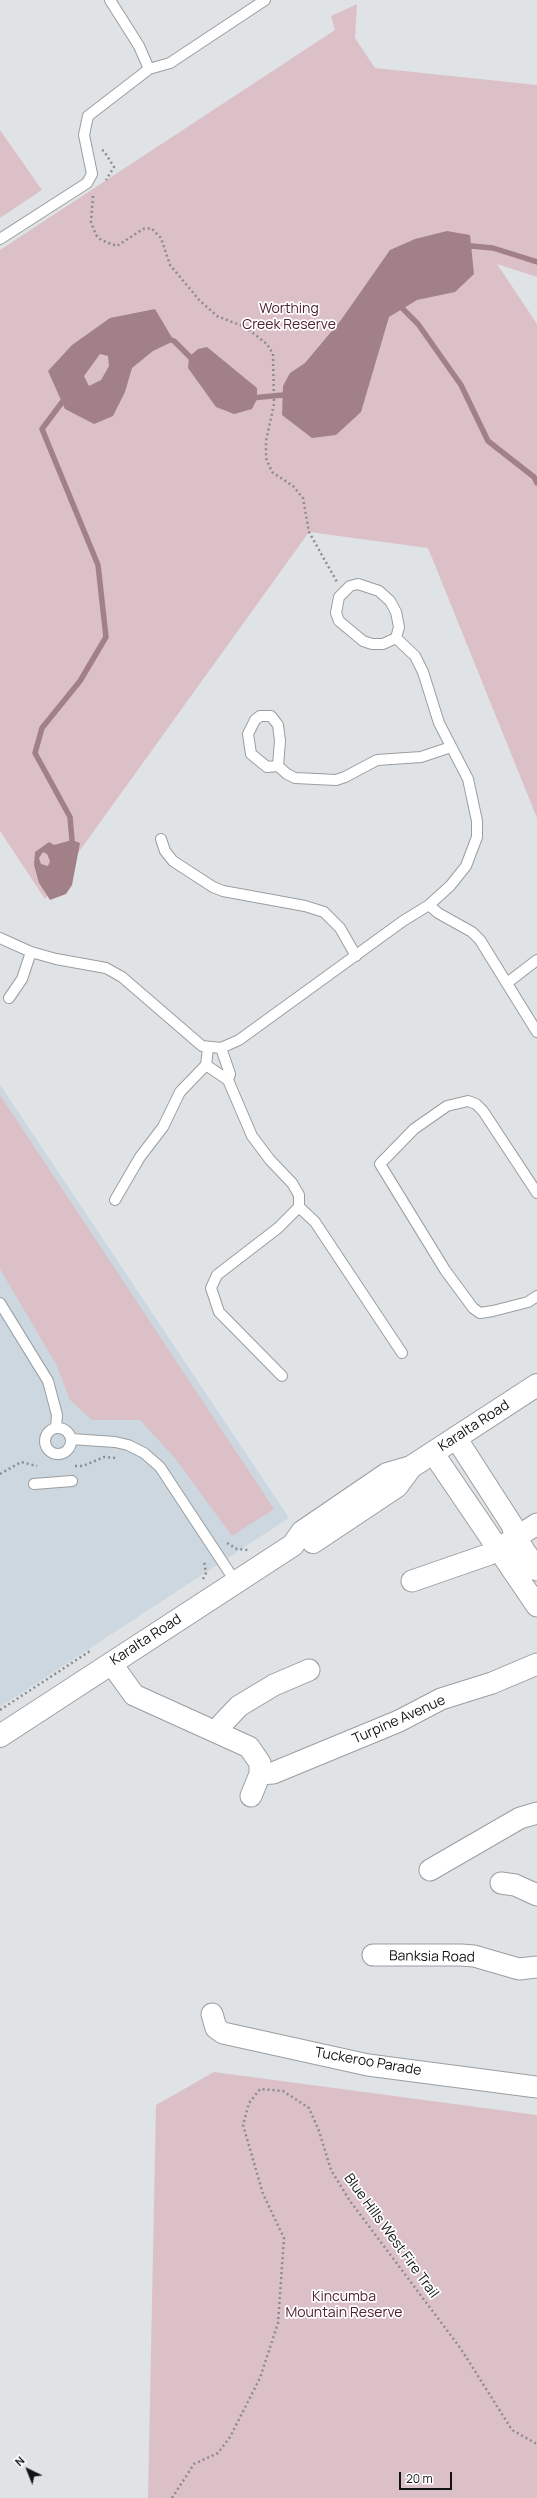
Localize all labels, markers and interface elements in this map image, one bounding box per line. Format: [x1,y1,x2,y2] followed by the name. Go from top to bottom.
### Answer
[242,301,336,334] park label: Worthing Creek Reserve
[435,1397,513,1455] street label: Karalta Road
[107,1611,185,1669] street label: Karalta Road
[350,1692,448,1748] street label: Turpine Avenue
[389,1948,475,1966] street label: Banksia Road
[313,2044,423,2080] street label: Tuckeroo Parade
[340,2170,442,2302] street label: Blue Hills West Fire Trail
[285,2289,403,2322] park label: Kincumba Mountain Reserve
[8,2450,48,2490] north arrow
[11,2453,27,2469] text: N
[401,2464,454,2490] scale bar
[406,2470,433,2487] text: 20 m

